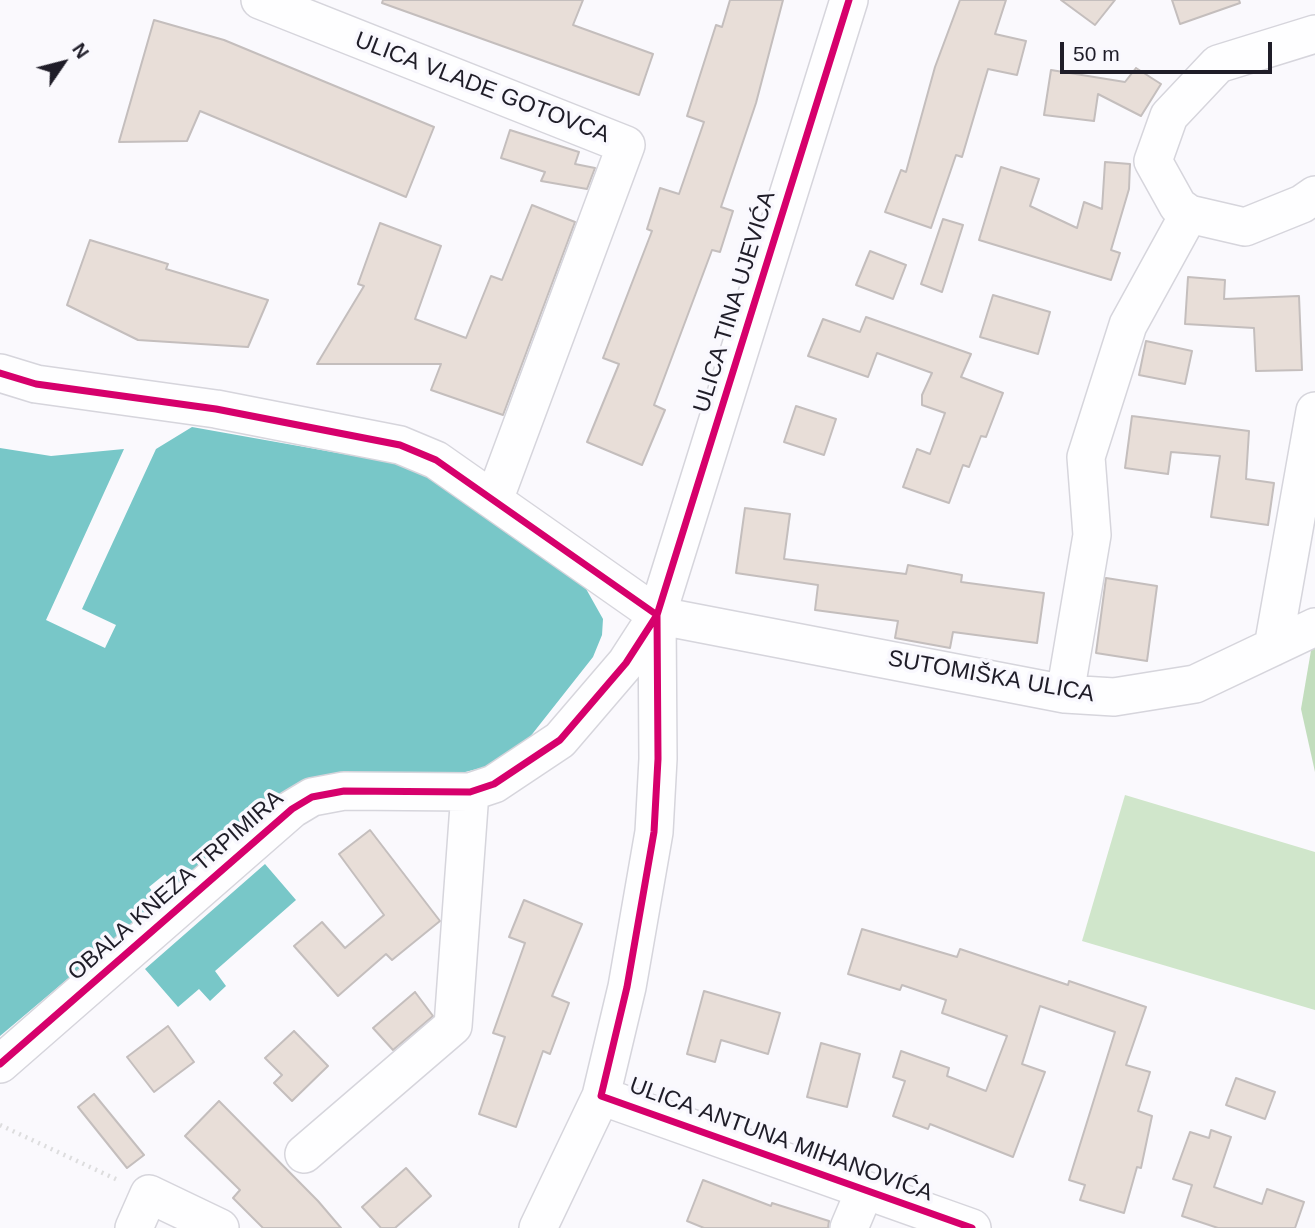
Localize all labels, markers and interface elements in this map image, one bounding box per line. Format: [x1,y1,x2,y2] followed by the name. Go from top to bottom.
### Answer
[351,27,613,149] street label: ULICA VLADE GOTOVCA
[28,28,98,98] north arrow
[1063,28,1275,72] scale bar
[68,39,93,62] text: N
[1073,42,1120,65] text: 50 m
[688,188,782,416] street label: ULICA TINA UJEVIĆA
[886,645,1096,709] street label: SUTOMIŠKA ULICA
[63,785,289,987] street label: OBALA KNEZA TRPIMIRA
[626,1072,936,1208] street label: ULICA ANTUNA MIHANOVIĆA

